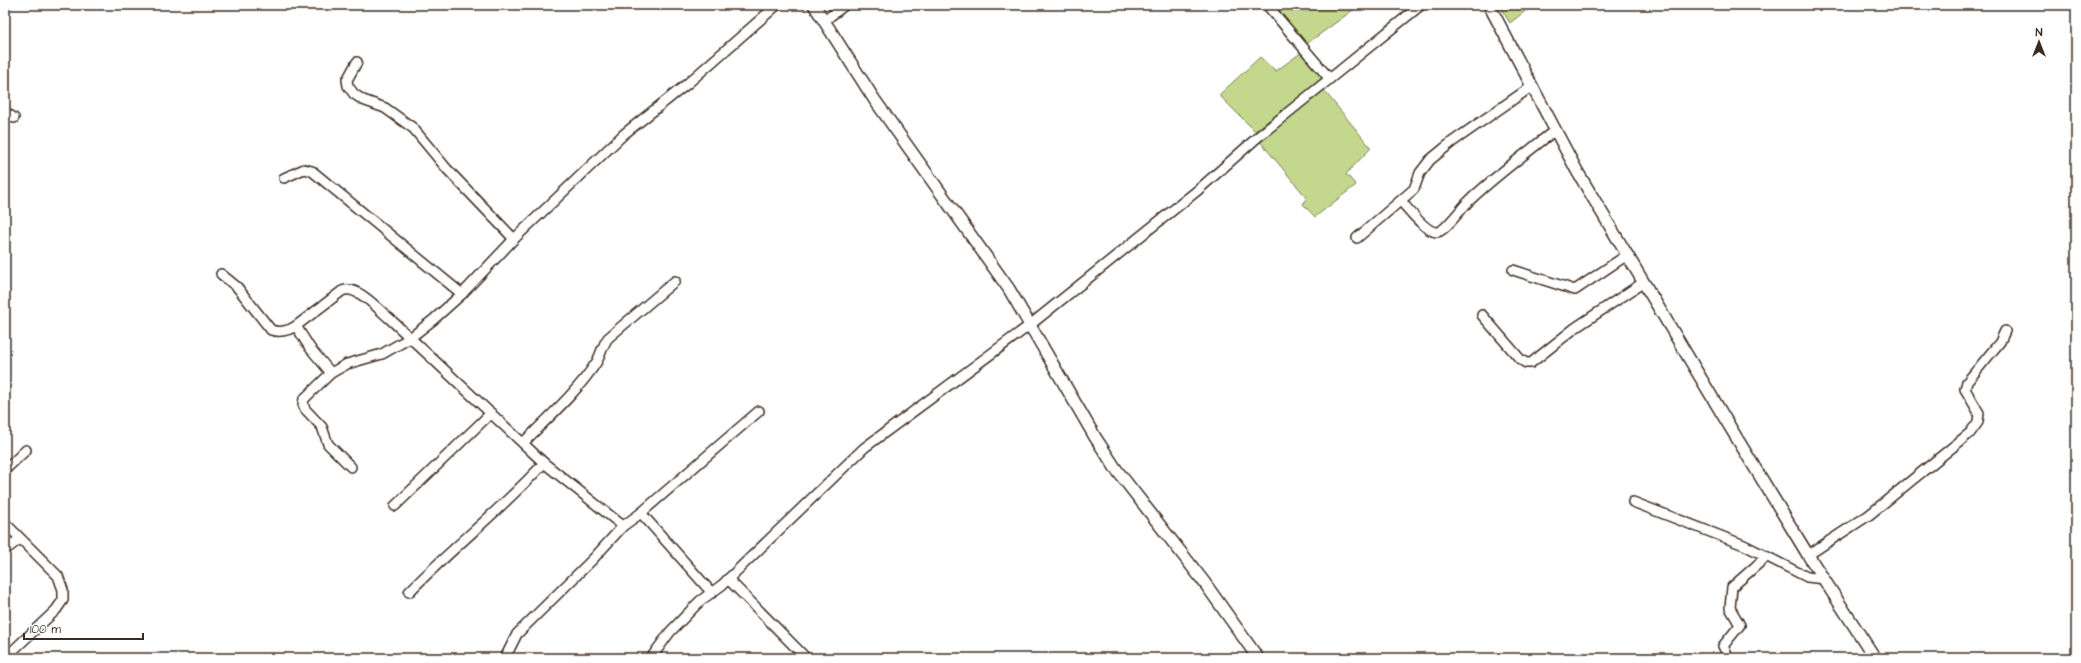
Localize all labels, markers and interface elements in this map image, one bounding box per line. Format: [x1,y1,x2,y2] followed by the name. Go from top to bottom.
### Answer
[2019,22,2059,62] north arrow
[2036,25,2043,40] text: N
[24,615,143,641] scale bar
[30,621,61,638] text: 100 m

